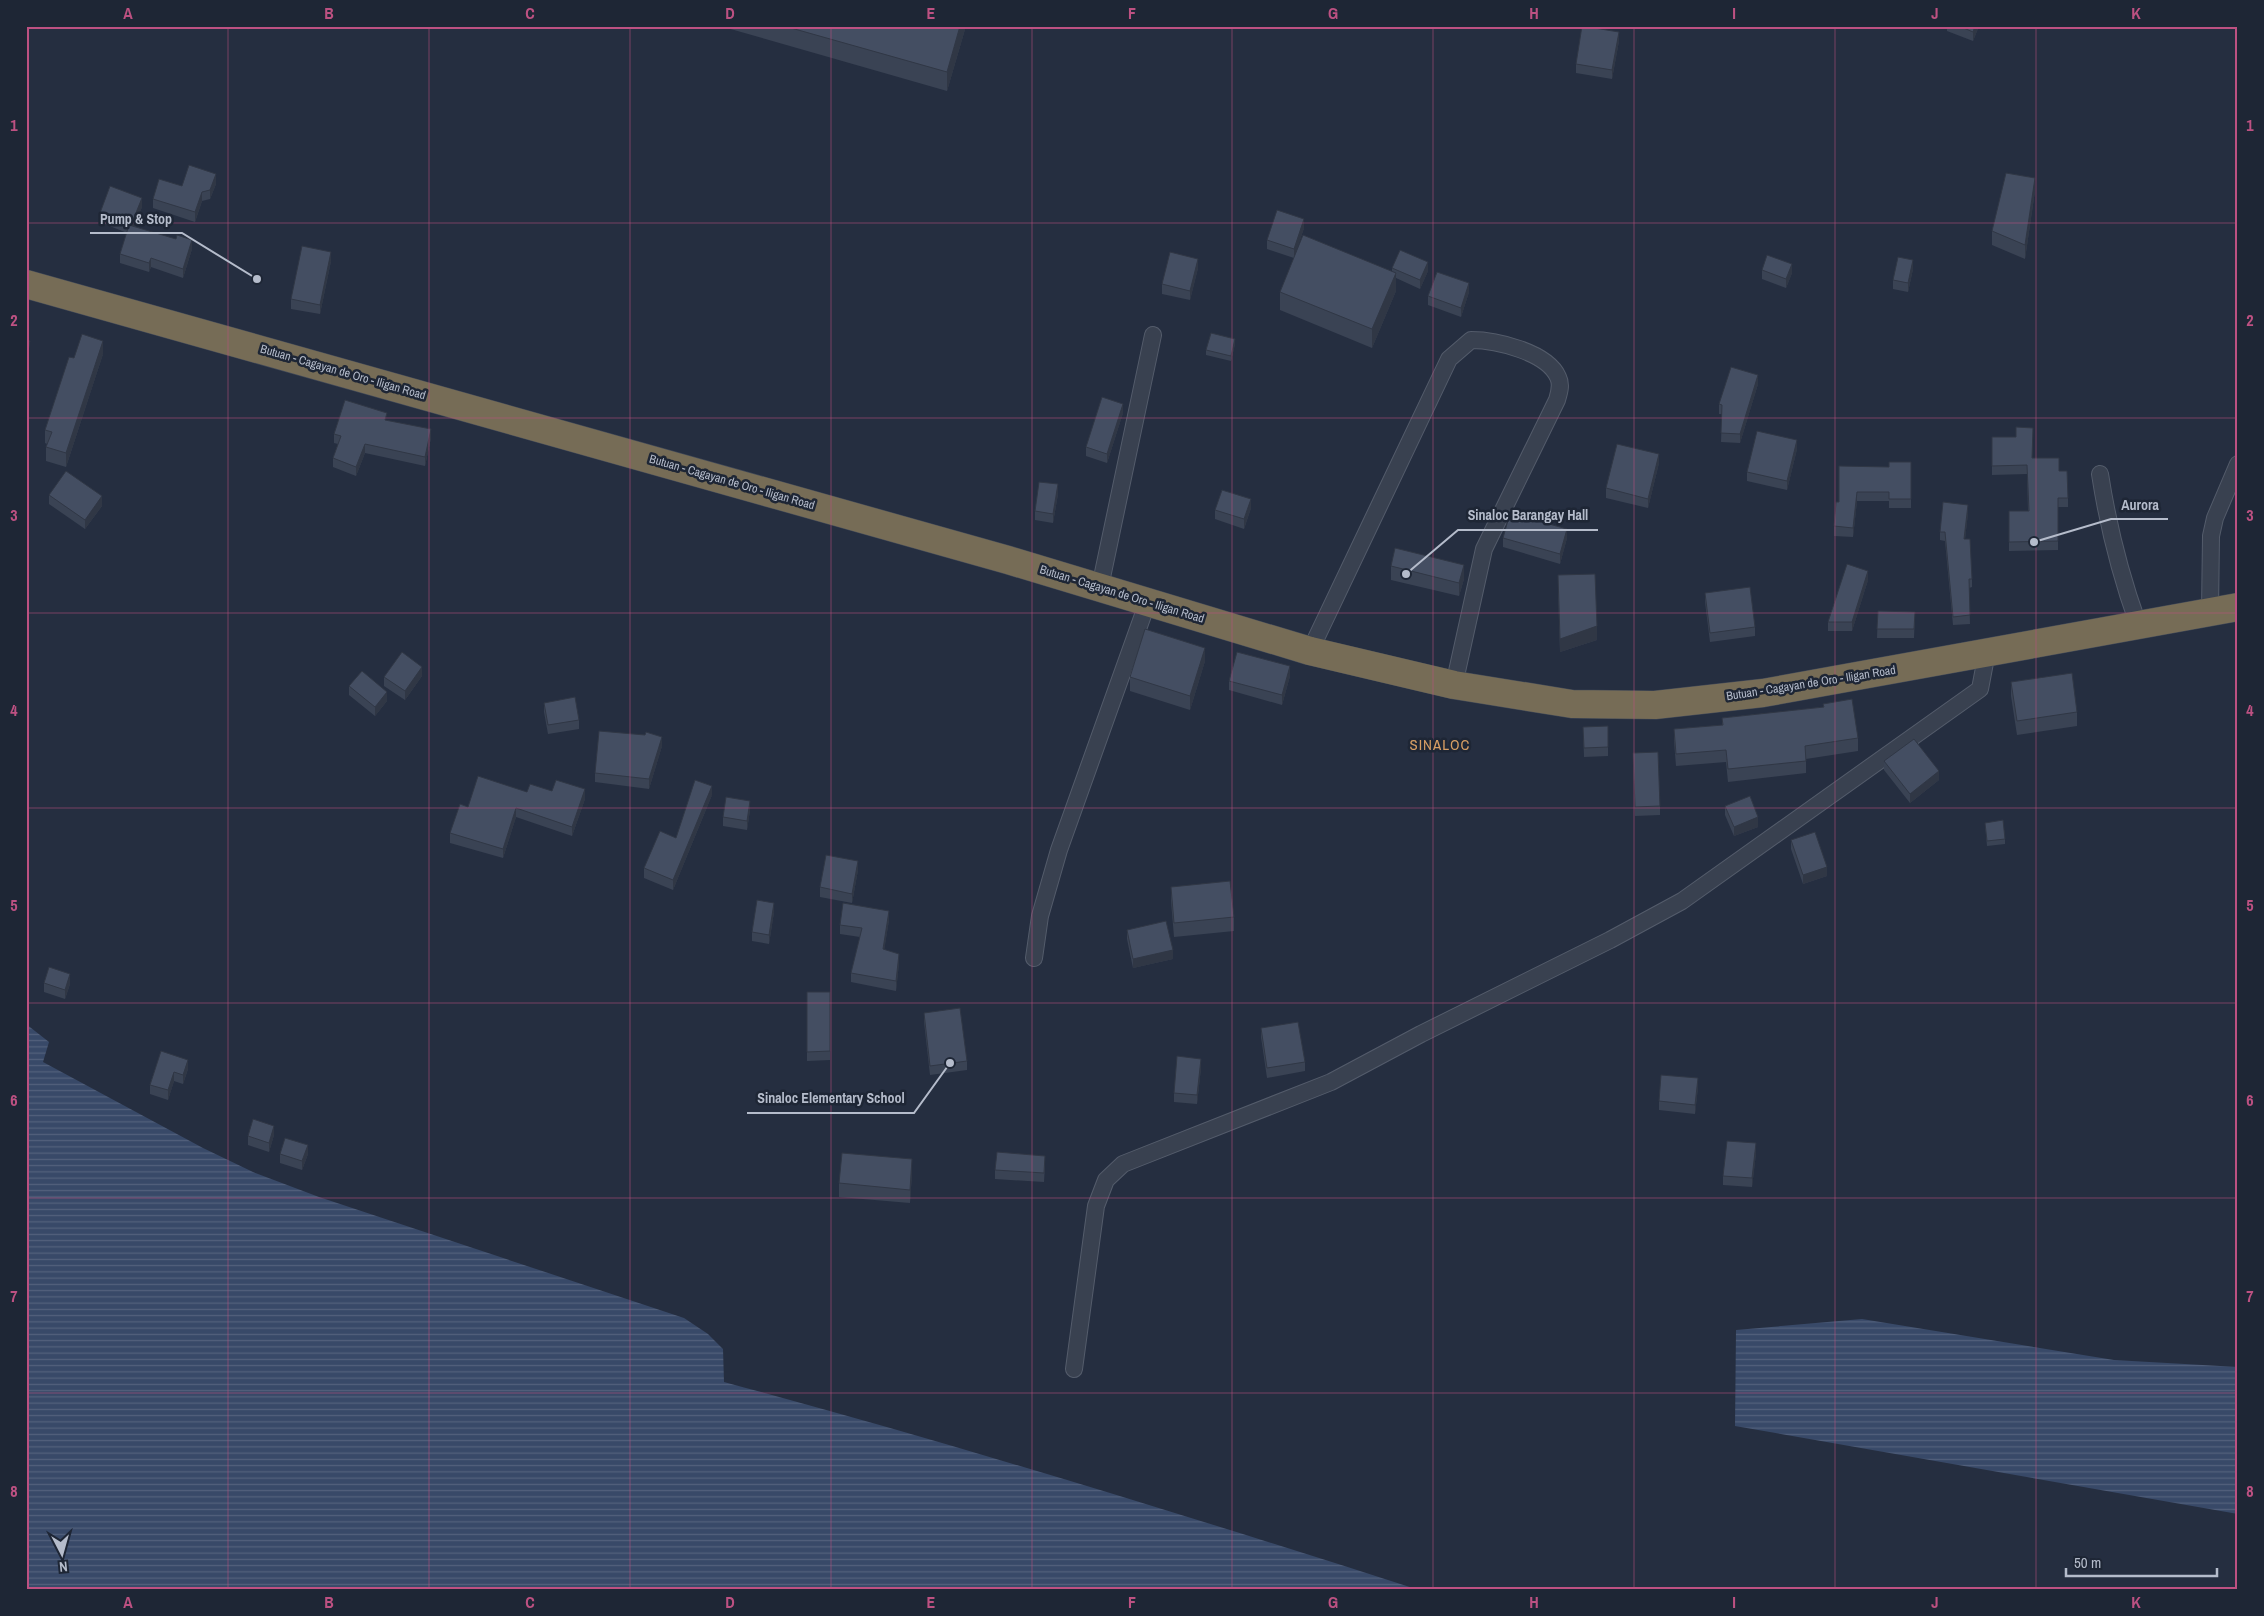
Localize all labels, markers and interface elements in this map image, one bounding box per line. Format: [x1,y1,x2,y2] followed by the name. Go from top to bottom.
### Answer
[123,2,133,24] text: A
[324,2,334,24] text: B
[525,2,535,24] text: C
[725,2,735,24] text: D
[927,2,936,24] text: E
[1128,2,1136,24] text: F
[1328,2,1338,24] text: G
[1529,2,1539,24] text: H
[1732,2,1736,24] text: I
[1931,2,1939,24] text: J
[2131,2,2141,24] text: K
[10,114,18,136] text: 1
[2246,114,2254,136] text: 1
[90,204,182,233] callout: Pump & Stop
[100,210,172,228] text: Pump & Stop
[10,309,18,331] text: 2
[2246,309,2254,331] text: 2
[259,341,427,403] street label: Butuan - Cagayan de Oro - Iligan Road
[648,451,816,513] street label: Butuan - Cagayan de Oro - Iligan Road
[2111,490,2168,519] callout: Aurora
[2121,496,2159,514] text: Aurora
[1458,501,1598,530] callout: Sinaloc Barangay Hall
[10,504,18,526] text: 3
[2246,504,2254,526] text: 3
[1468,506,1588,524] text: Sinaloc Barangay Hall
[1038,561,1206,627] street label: Butuan - Cagayan de Oro - Iligan Road
[1725,662,1897,704] street label: Butuan - Cagayan de Oro - Iligan Road
[10,699,18,721] text: 4
[2246,699,2254,721] text: 4
[1409,734,1471,755] district label: SINALOC
[10,894,18,916] text: 5
[2246,894,2254,916] text: 5
[747,1084,914,1113] callout: Sinaloc Elementary School
[10,1089,18,1111] text: 6
[757,1089,905,1107] text: Sinaloc Elementary School
[2246,1089,2254,1111] text: 6
[10,1285,18,1307] text: 7
[2246,1285,2254,1307] text: 7
[10,1480,18,1502] text: 8
[2246,1480,2254,1502] text: 8
[38,1528,88,1578] north arrow
[2066,1546,2218,1578] scale bar
[2074,1552,2101,1573] text: 50 m
[58,1558,68,1576] text: N
[123,1591,133,1613] text: A
[324,1591,334,1613] text: B
[525,1591,535,1613] text: C
[725,1591,735,1613] text: D
[927,1591,936,1613] text: E
[1128,1591,1136,1613] text: F
[1328,1591,1338,1613] text: G
[1529,1591,1539,1613] text: H
[1732,1591,1736,1613] text: I
[1931,1591,1939,1613] text: J
[2131,1591,2141,1613] text: K

